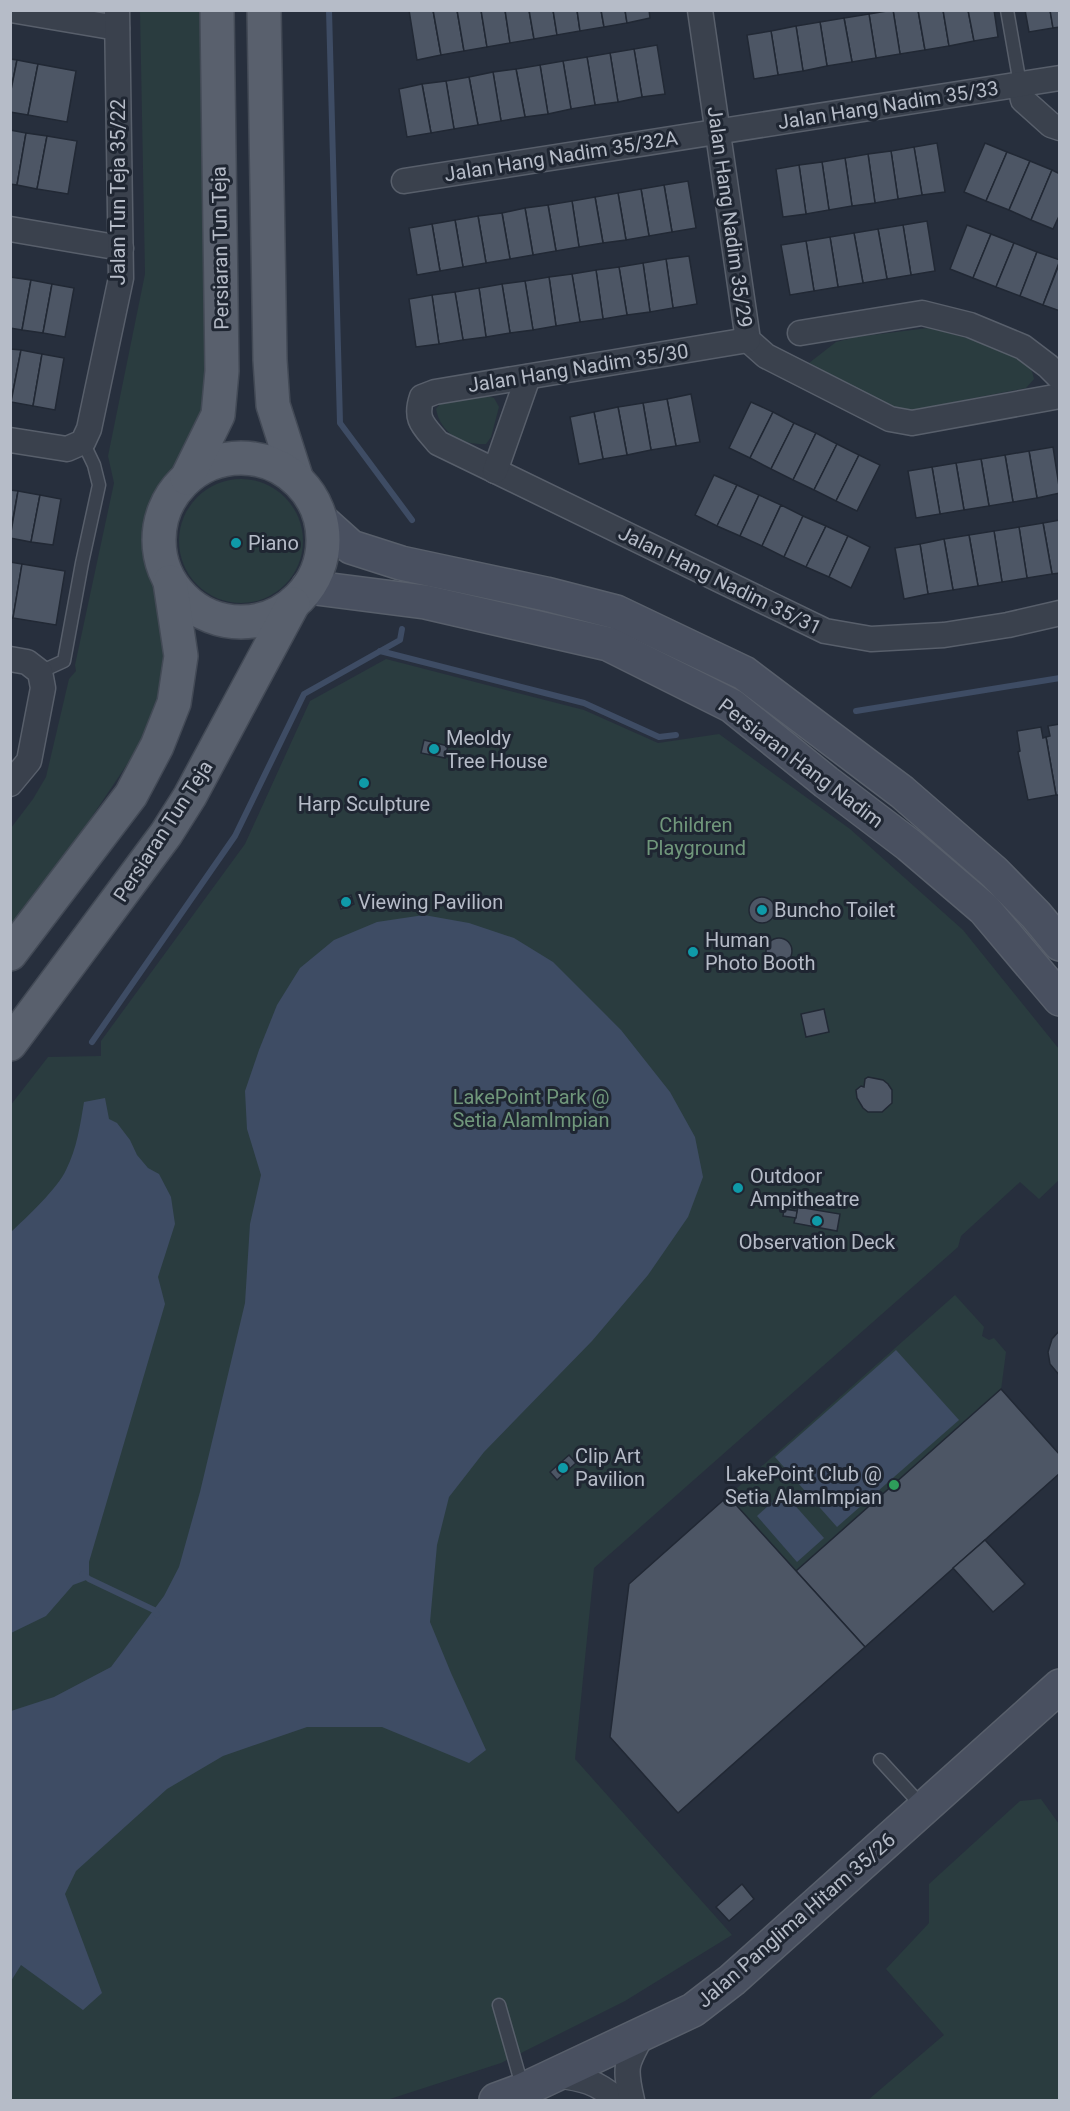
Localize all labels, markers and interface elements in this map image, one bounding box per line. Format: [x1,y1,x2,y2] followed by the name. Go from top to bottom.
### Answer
[776,76,1000,134] street label: Jalan Hang Nadim 35/33
[106,99,130,285] street label: Jalan Tun Teja 35/22
[703,105,757,329] street label: Jalan Hang Nadim 35/29
[443,126,679,186] street label: Jalan Hang Nadim 35/32A
[207,166,233,330] street label: Persiaran Tun Teja
[466,339,690,397] street label: Jalan Hang Nadim 35/30
[615,520,825,640] street label: Jalan Hang Nadim 35/31
[248,531,299,555] place label: Piano
[229,536,243,550] marker: Piano
[714,693,888,833] street label: Persiaran Hang Nadim
[446,726,548,773] place label: Meoldy Tree House
[427,742,441,756] marker: Meoldy Tree House
[108,756,218,906] street label: Persiaran Tun Teja
[357,776,371,790] marker: Harp Sculpture
[298,792,430,816] place label: Harp Sculpture
[646,813,746,860] park label: Children Playground
[358,890,503,914] place label: Viewing Pavilion
[339,895,353,909] marker: Viewing Pavilion
[774,898,895,922] place label: Buncho Toilet
[755,903,769,917] marker: Buncho Toilet
[705,928,816,975] place label: Human Photo Booth
[686,945,700,959] marker: Human Photo Booth
[452,1085,610,1132] park label: LakePoint Park @ Setia AlamImpian
[750,1164,859,1211] place label: Outdoor Ampitheatre
[731,1181,745,1195] marker: Outdoor Ampitheatre
[810,1214,824,1228] marker: Observation Deck
[739,1230,896,1254] place label: Observation Deck
[575,1444,645,1491] place label: Clip Art Pavilion
[556,1461,570,1475] marker: Clip Art Pavilion
[725,1462,882,1509] place label: LakePoint Club @ Setia AlamImpian
[887,1478,901,1492] marker: LakePoint Club @ Setia AlamImpian
[692,1827,900,2013] street label: Jalan Panglima Hitam 35/26

